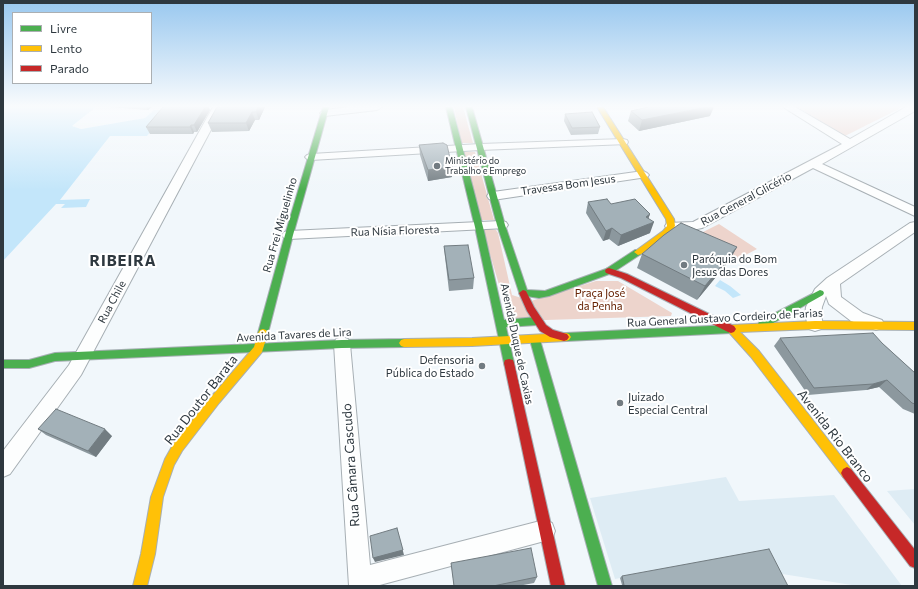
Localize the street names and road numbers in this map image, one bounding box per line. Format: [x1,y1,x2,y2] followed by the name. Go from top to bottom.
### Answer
[698,169,794,229] street label: Rua General Glicério
[520,172,616,198] street label: Travessa Bom Jesus
[260,176,300,274] street label: Rua Frei Miguelinho
[350,223,440,239] street label: Rua Nísia Floresta
[95,278,129,326] street label: Rua Chile
[498,282,536,406] street label: Avenida Duque de Caxias
[627,306,823,330] street label: Rua General Gustavo Cordeiro de Farias
[236,325,352,345] street label: Avenida Tavares de Lira
[161,352,241,448] street label: Rua Doutor Barata
[794,386,876,486] street label: Avenida Rio Branco
[339,403,363,527] street label: Rua Câmara Cascudo

